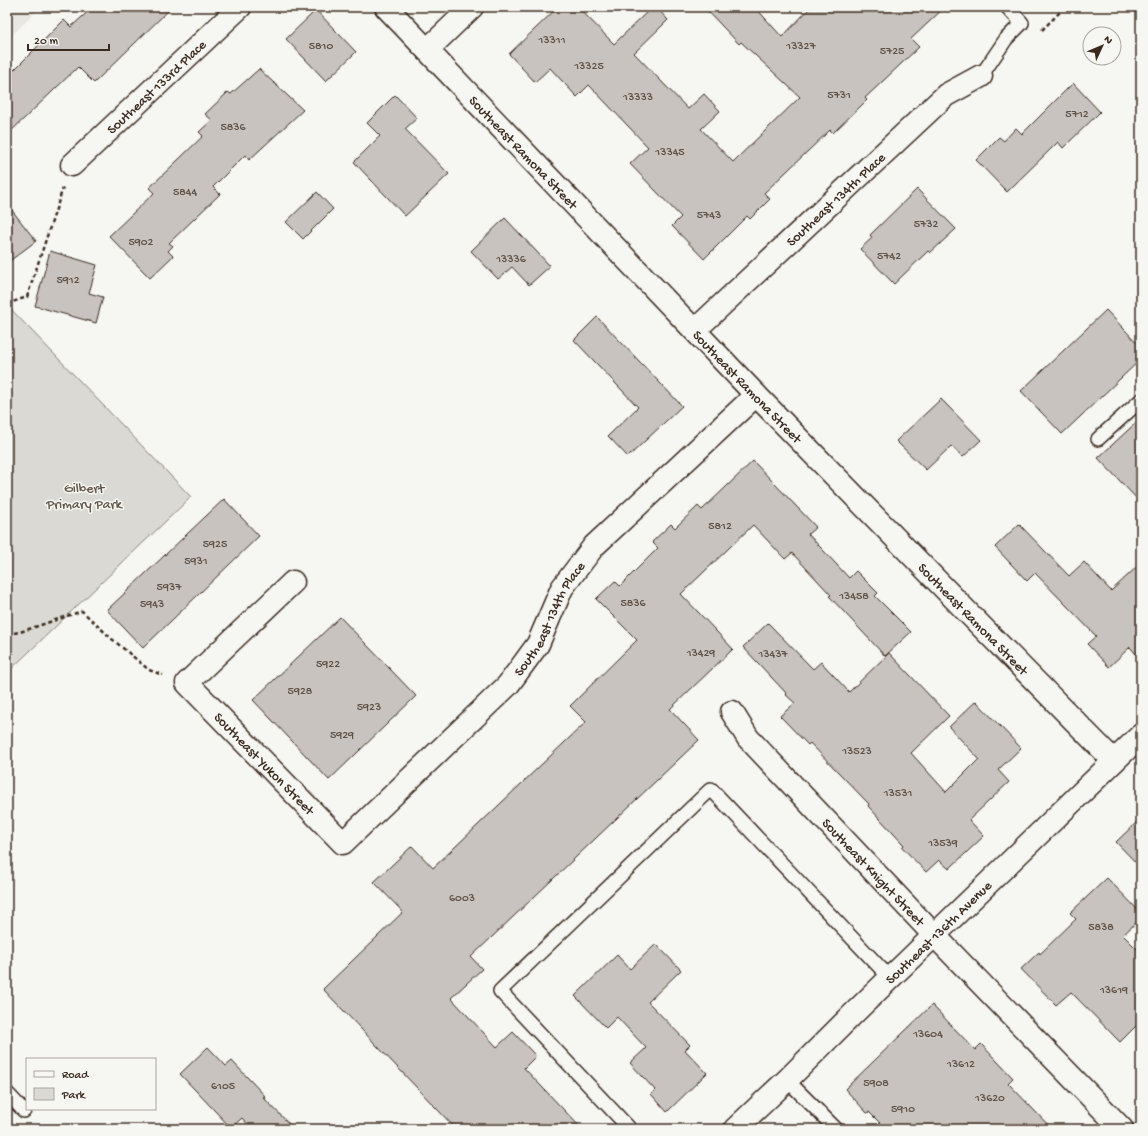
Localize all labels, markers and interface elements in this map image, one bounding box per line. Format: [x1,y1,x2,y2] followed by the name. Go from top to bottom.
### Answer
[28,26,109,52] scale bar
[1082,26,1122,66] north arrow
[538,34,566,48] house number: 13311
[1101,34,1115,47] text: N
[34,35,59,49] text: 20 m
[104,37,211,139] street label: Southeast 133rd Place
[309,40,333,54] house number: 5810
[785,40,816,54] house number: 13327
[880,45,904,59] house number: 5725
[573,60,604,74] house number: 13325
[827,89,851,103] house number: 5731
[622,91,653,105] house number: 13333
[464,93,581,215] street label: Southeast Ramona Street
[1065,108,1089,122] house number: 5712
[220,121,247,135] house number: 5836
[654,146,685,160] house number: 13345
[784,150,891,251] street label: Southeast 134th Place
[173,186,197,200] house number: 5844
[697,209,721,223] house number: 5743
[914,218,938,232] house number: 5732
[128,236,154,250] house number: 5902
[877,250,901,264] house number: 5742
[495,253,527,267] house number: 13336
[56,274,80,288] house number: 5912
[688,328,805,449] street label: Southeast Ramona Street
[45,481,123,514] park label: Gilbert Primary Park
[708,520,732,534] house number: 5812
[203,538,227,552] house number: 5925
[184,555,208,569] house number: 5931
[511,559,590,680] street label: Southeast 134th Place
[913,560,1031,681] street label: Southeast Ramona Street
[157,581,182,595] house number: 5937
[838,590,869,604] house number: 13458
[620,597,647,611] house number: 5836
[140,598,164,612] house number: 5943
[686,647,715,661] house number: 13429
[757,648,788,662] house number: 13437
[316,658,340,672] house number: 5922
[288,685,313,699] house number: 5928
[357,701,381,715] house number: 5923
[209,710,318,820] street label: Southeast Yukon Street
[330,729,354,743] house number: 5929
[841,745,872,759] house number: 13523
[883,787,912,801] house number: 13531
[817,816,928,932] street label: Southeast Knight Street
[927,837,958,851] house number: 13539
[883,878,997,989] street label: Southeast 136th Avenue
[449,892,475,906] house number: 6003
[1088,921,1114,935] house number: 5838
[1099,984,1128,998] house number: 13619
[912,1028,943,1042] house number: 13604
[26,1058,156,1110] legend
[946,1058,975,1072] house number: 13612
[62,1069,89,1083] text: Road
[863,1077,889,1091] house number: 5908
[211,1080,235,1094] house number: 6105
[61,1089,87,1103] text: Park
[974,1092,1005,1106] house number: 13620
[891,1103,915,1117] house number: 5910

